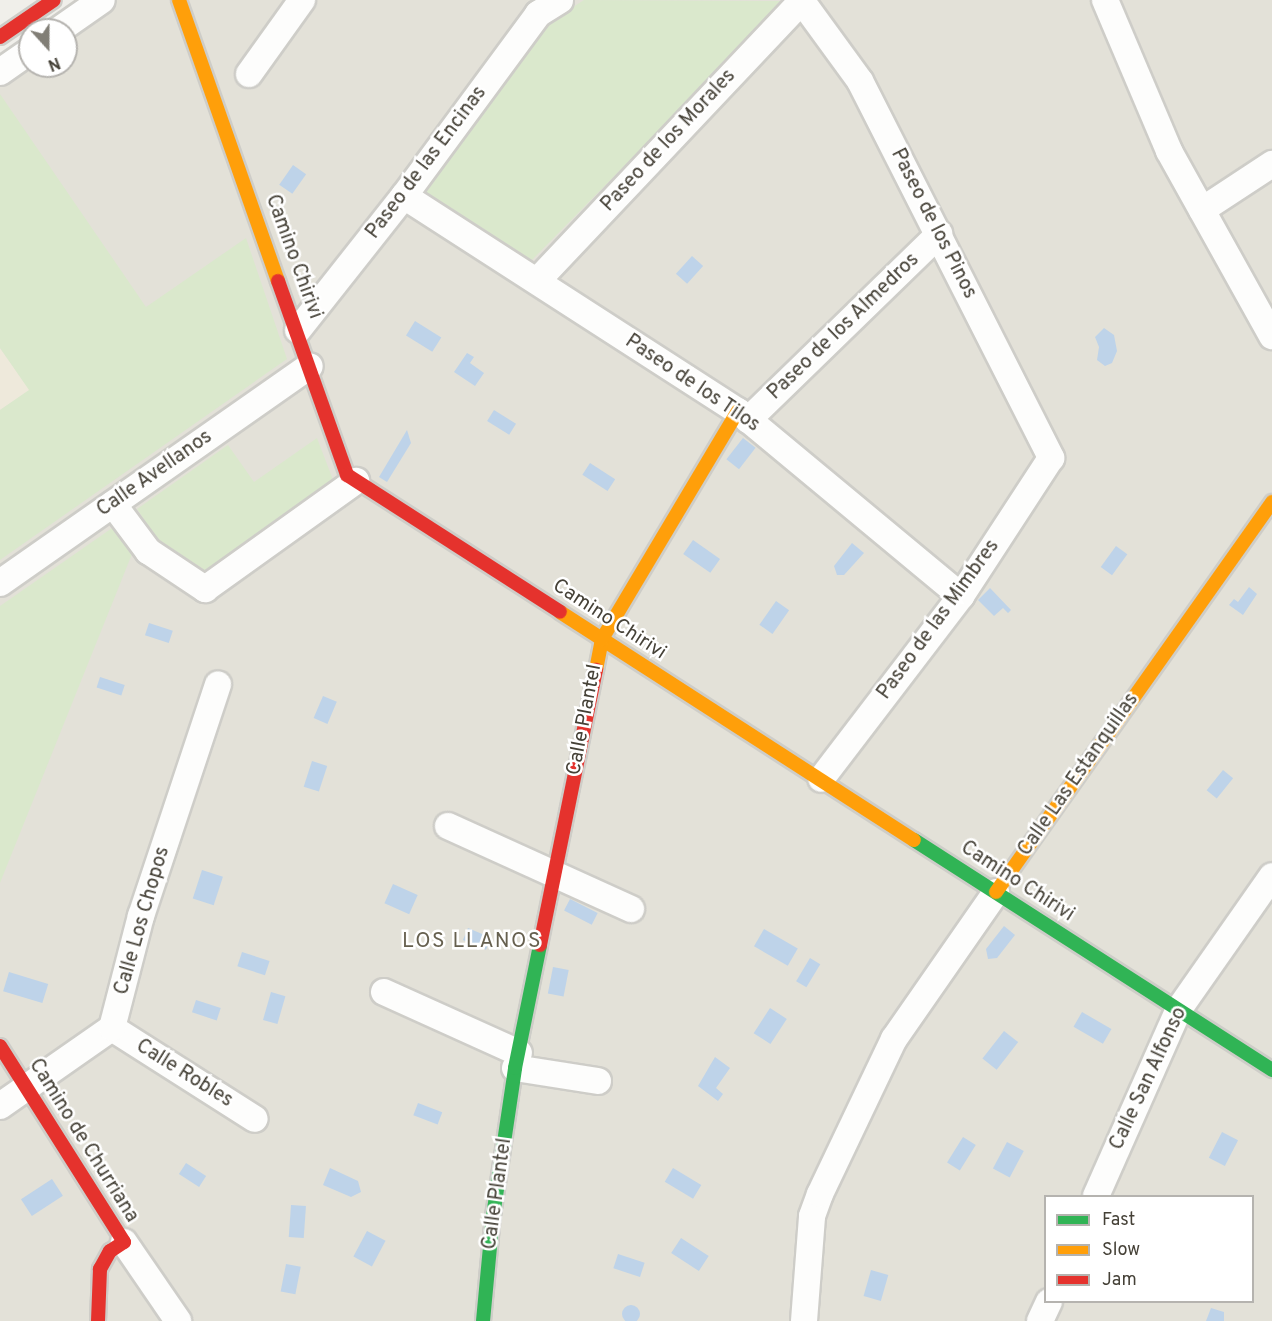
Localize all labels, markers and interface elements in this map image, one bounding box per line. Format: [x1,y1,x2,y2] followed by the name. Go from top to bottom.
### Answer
[18,18,78,78] north arrow
[45,52,63,74] text: N
[597,65,741,217] street label: Paseo de los Morales
[362,82,492,244] street label: Paseo de las Encinas
[885,145,981,303] street label: Paseo de los Pinos
[259,192,327,322] street label: Camino Chirivi
[763,248,925,406] street label: Paseo de los Almedros
[620,330,764,438] street label: Paseo de los Tilos
[92,425,218,523] street label: Calle Avellanos
[873,535,1005,705] street label: Paseo de las Mimbres
[548,574,670,666] street label: Camino Chirivi
[563,663,607,777] street label: Calle Plantel
[1014,689,1144,861] street label: Calle Las Estanquillas
[956,836,1078,928] street label: Camino Chirivi
[110,844,176,998] street label: Calle Los Chopos
[402,929,542,955] district label: LOS LLANOS
[1105,1003,1193,1155] street label: Calle San Alfonso
[131,1035,237,1113] street label: Calle Robles
[23,1055,143,1227] street label: Camino de Churriana
[478,1137,518,1251] street label: Calle Plantel
[1044,1195,1254,1303] legend
[1102,1209,1135,1232] text: Fast
[1102,1239,1140,1262] text: Slow
[1102,1269,1137,1292] text: Jam

